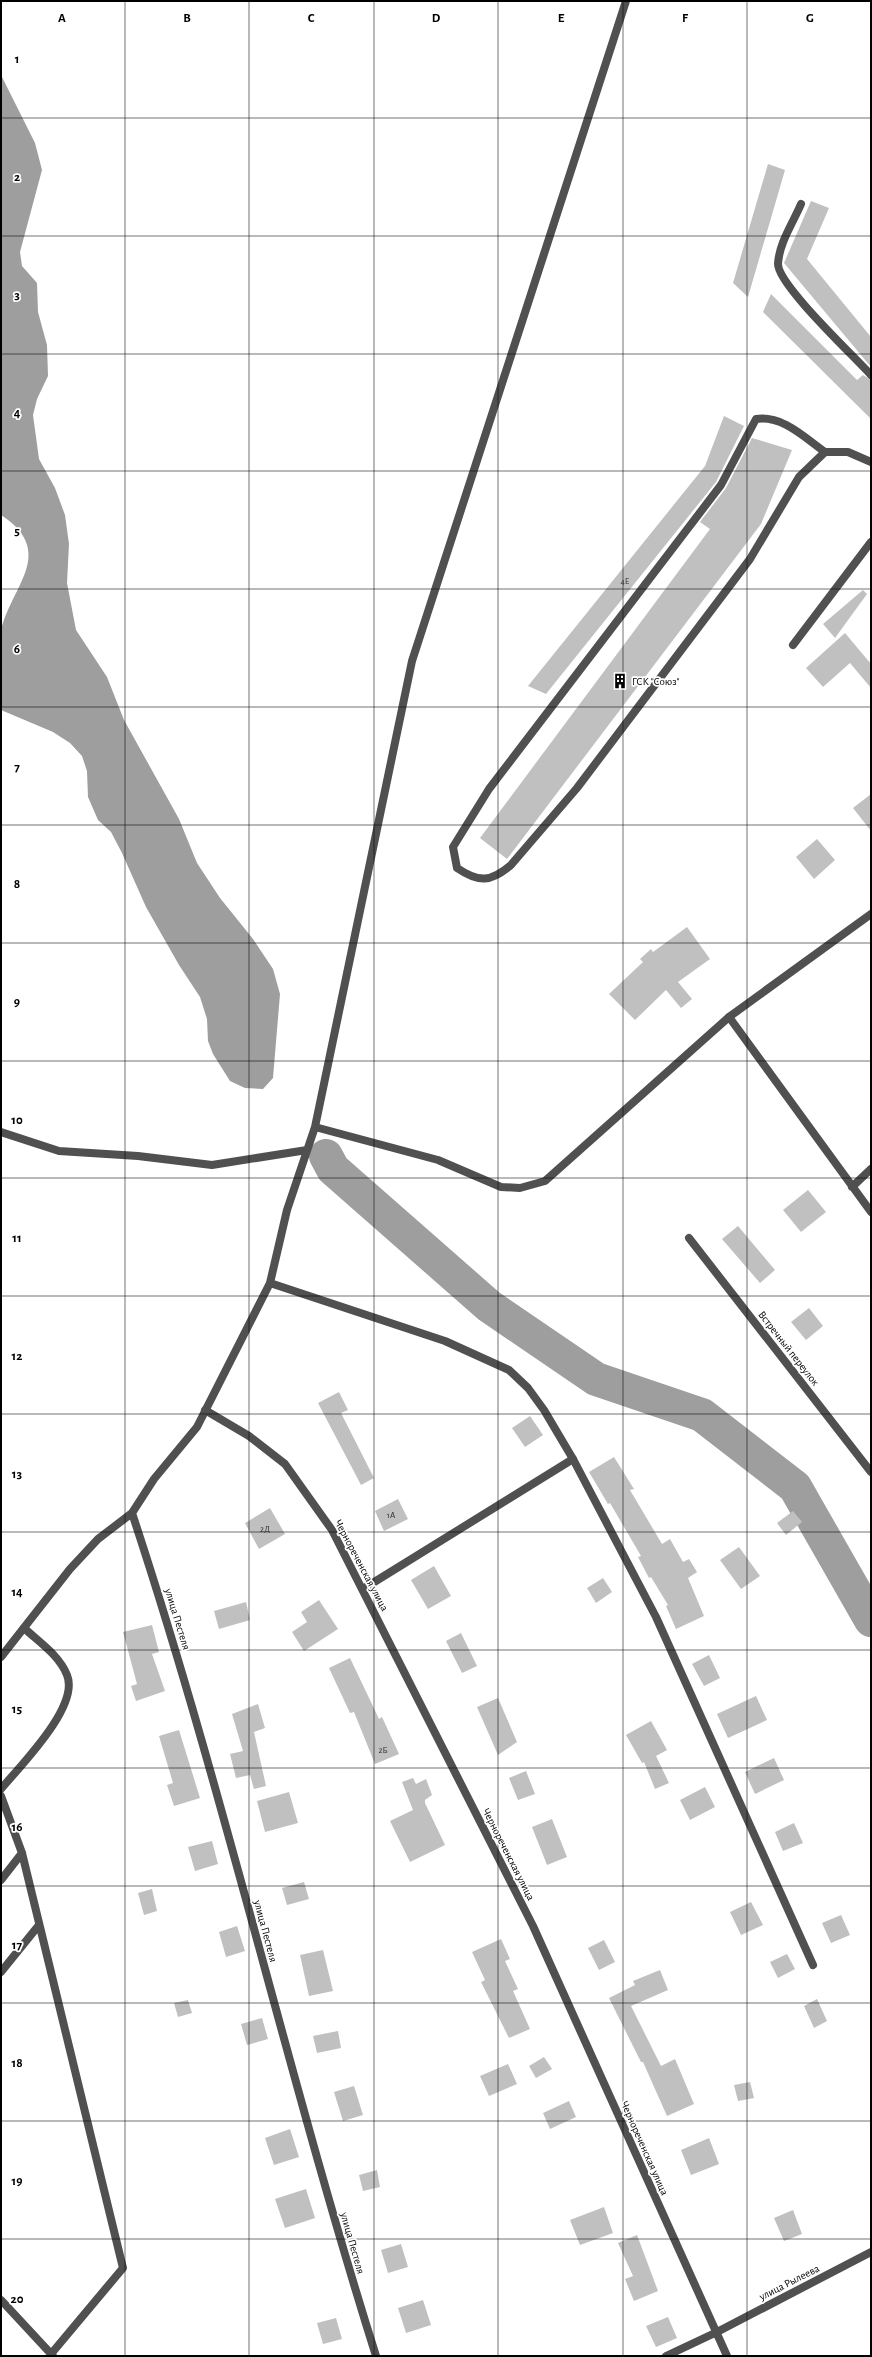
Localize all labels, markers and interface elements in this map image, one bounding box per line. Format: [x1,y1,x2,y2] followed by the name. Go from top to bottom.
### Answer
[58,12,66,25] text: A
[183,12,191,25] text: B
[308,12,315,25] text: C
[432,12,441,25] text: D
[558,12,565,25] text: E
[682,12,689,25] text: F
[806,12,814,25] text: G
[15,53,19,66] text: 1
[14,171,20,184] text: 2
[14,289,20,302] text: 3
[14,407,21,420] text: 4
[14,525,20,538] text: 5
[620,577,630,586] house number: 4Е
[14,643,20,656] text: 6
[611,672,629,690] building icon: ГСК "Союз"
[632,676,680,687] place label: ГСК "Союз"
[14,761,20,774] text: 7
[14,878,20,891] text: 8
[14,996,20,1009] text: 9
[11,1114,23,1127] text: 10
[12,1232,22,1245] text: 11
[756,1309,821,1388] street label: Встречный переулок
[12,1350,22,1363] text: 12
[12,1468,23,1481] text: 13
[387,1511,396,1520] house number: 1А
[333,1518,390,1613] street label: Чернореченская улица
[260,1525,270,1534] house number: 2Д
[11,1586,23,1599] text: 14
[163,1586,192,1651] street label: улица Пестеля
[12,1703,23,1716] text: 15
[378,1746,388,1755] house number: 2Б
[481,1806,537,1902] street label: Чернореченская улица
[12,1821,22,1834] text: 16
[252,1898,279,1963] street label: улица Пестеля
[12,1939,23,1952] text: 17
[11,2057,23,2070] text: 18
[619,2099,670,2197] street label: Чернореченская улица
[12,2175,22,2188] text: 19
[338,2210,367,2275] street label: улица Пестеля
[756,2263,821,2303] street label: улица Рылеева
[11,2293,24,2306] text: 20

